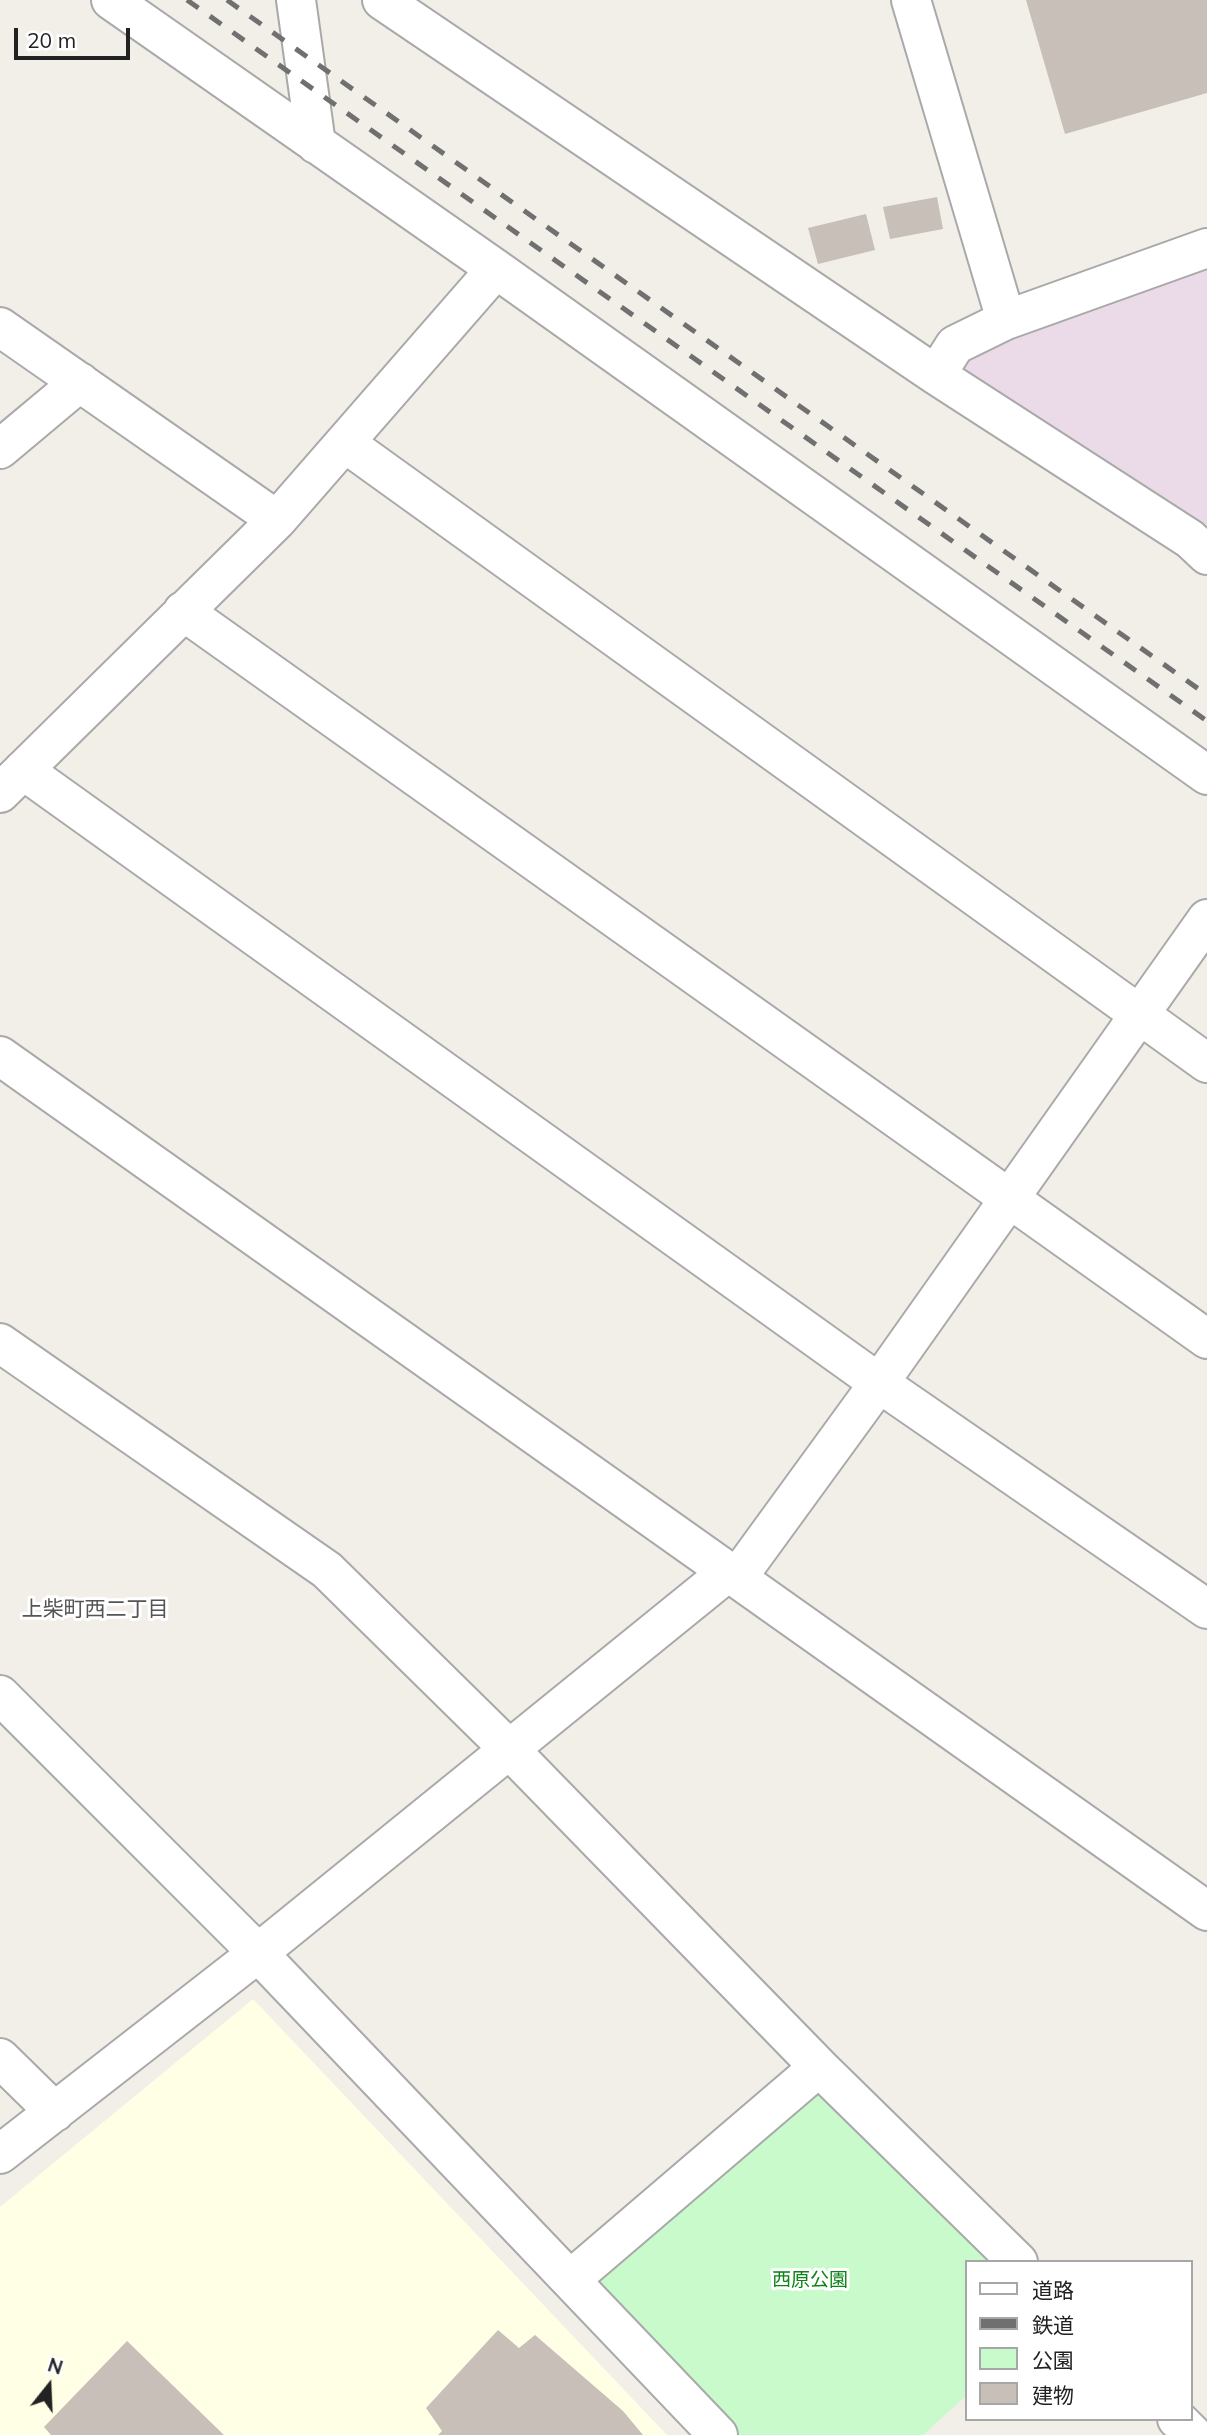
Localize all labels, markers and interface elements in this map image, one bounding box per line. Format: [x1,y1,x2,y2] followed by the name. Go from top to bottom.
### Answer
[18,14,133,58] scale bar
[27,27,76,53] text: 20 m
[22,1597,168,1623] district label: 上柴町西二丁目
[965,2260,1193,2421] legend
[772,2269,848,2291] park label: 西原公園
[1032,2277,1074,2303] text: 道路
[1032,2312,1074,2338] text: 鉄道
[1032,2347,1074,2373] text: 公園
[14,2351,84,2421] north arrow
[45,2352,66,2380] text: N
[1032,2382,1074,2408] text: 建物

